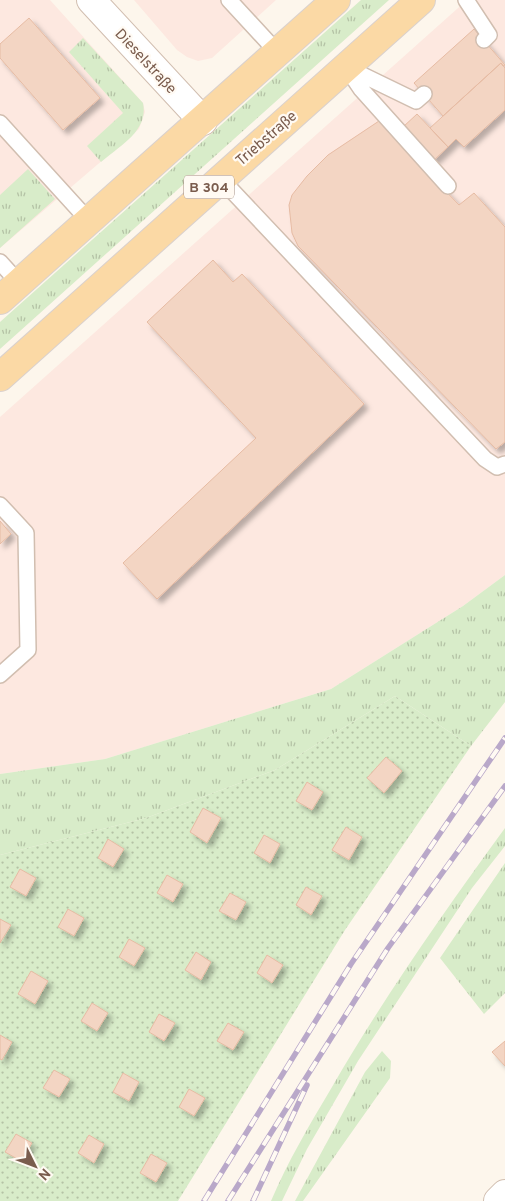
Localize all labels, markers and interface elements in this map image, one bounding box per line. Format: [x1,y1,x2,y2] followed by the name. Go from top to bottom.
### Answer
[110,25,180,99] street label: Dieselstraße
[232,107,302,171] street label: Triebstraße
[184,176,234,198] road number: B 304
[10,1141,60,1191] north arrow
[34,1164,53,1183] text: N

